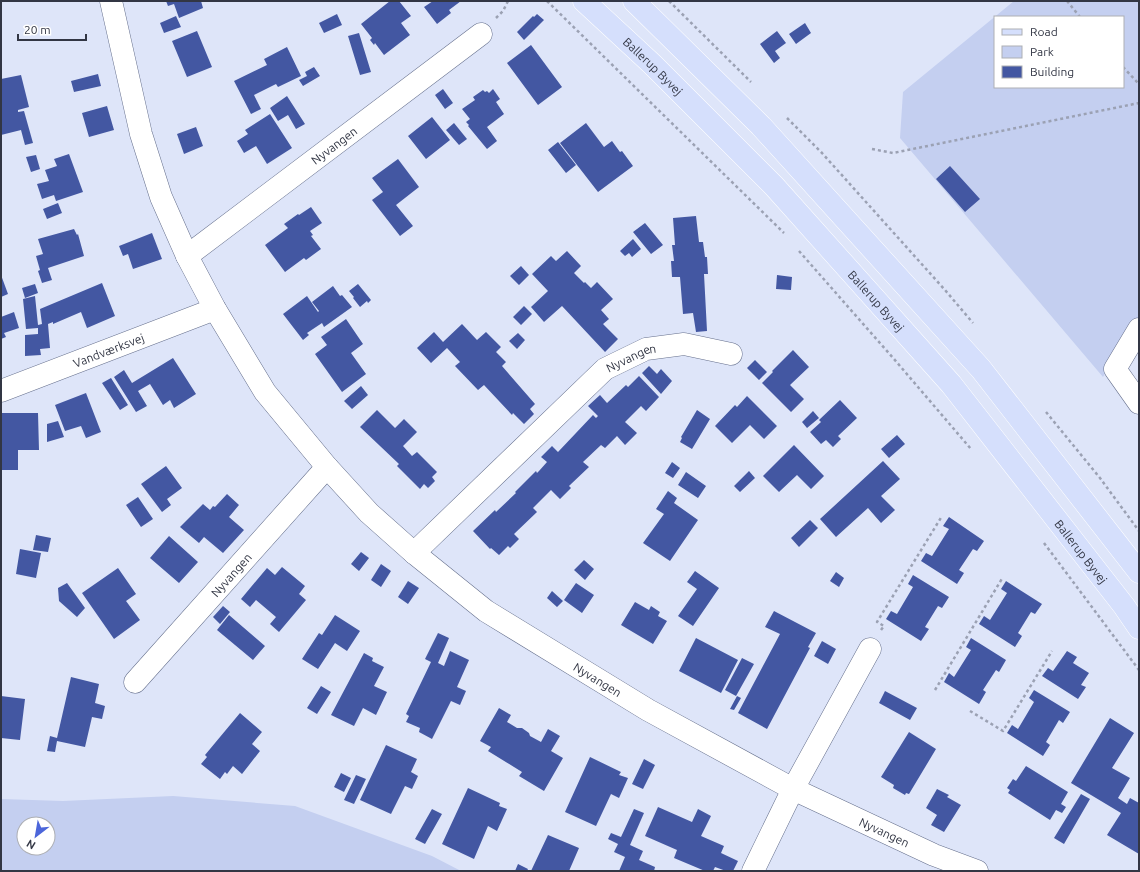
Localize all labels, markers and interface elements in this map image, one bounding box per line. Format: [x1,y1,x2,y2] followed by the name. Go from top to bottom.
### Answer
[18,16,86,42] scale bar
[994,16,1124,88] legend
[24,23,51,36] text: 20 m
[1030,25,1058,38] text: Road
[621,35,685,97] street label: Ballerup Byvej
[1030,45,1054,58] text: Park
[1030,65,1074,78] text: Building
[308,124,359,167] street label: Nyvangen
[846,268,907,334] street label: Ballerup Byvej
[71,330,146,369] street label: Vandværksvej
[604,341,657,374] street label: Nyvangen
[1053,517,1110,586] street label: Ballerup Byvej
[208,550,254,599] street label: Nyvangen
[571,660,624,699] street label: Nyvangen
[857,815,912,849] street label: Nyvangen
[16,816,56,856] north arrow
[24,837,37,852] text: N

